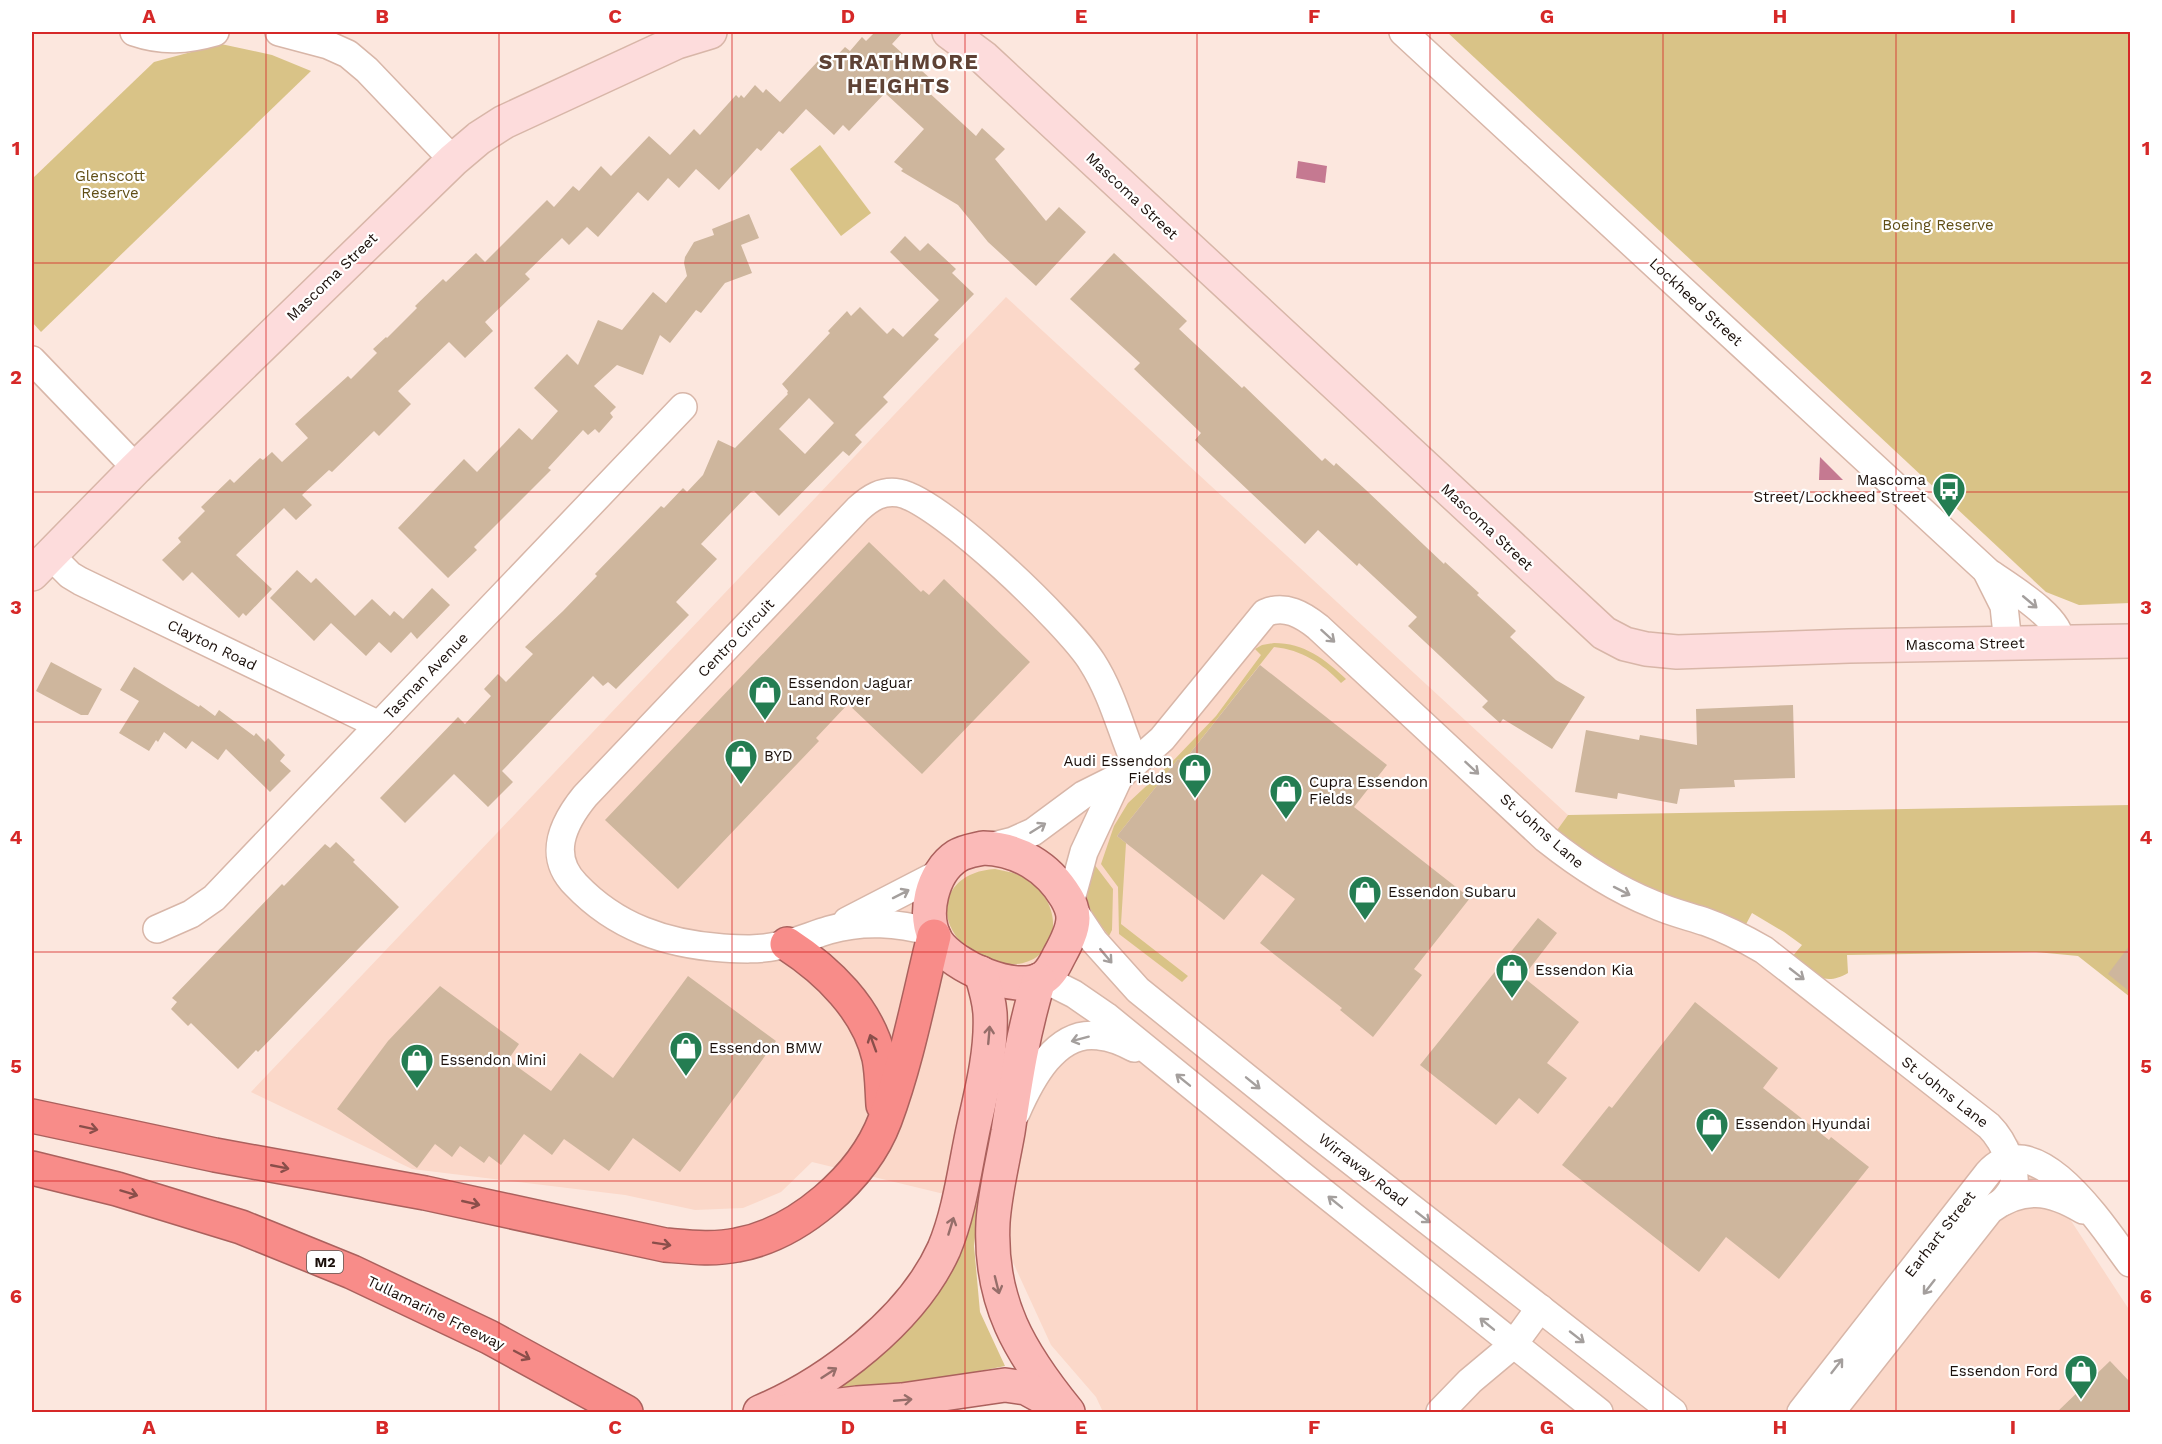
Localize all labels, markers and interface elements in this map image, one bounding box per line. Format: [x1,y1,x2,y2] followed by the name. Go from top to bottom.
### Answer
[142,4,156,28] text: A
[375,4,389,28] text: B
[608,4,622,28] text: C
[841,4,855,28] text: D
[1075,4,1087,28] text: E
[1308,4,1320,28] text: F
[1540,4,1554,28] text: G
[1773,4,1787,28] text: H
[2010,4,2016,28] text: I
[819,49,979,98] district label: STRATHMORE HEIGHTS
[12,136,20,160] text: 1
[2142,136,2150,160] text: 1
[1082,149,1182,244] street label: Mascoma Street
[75,167,146,202] park label: Glenscott Reserve
[1882,216,1994,234] park label: Boeing Reserve
[283,229,382,325] street label: Mascoma Street
[1646,254,1747,350] street label: Lockheed Street
[10,365,22,389] text: 2
[2140,365,2152,389] text: 2
[1753,471,1927,506] place label: Mascoma Street/Lockheed Street
[1931,471,1967,518] bus stop icon: Mascoma Street/Lockheed Street
[1437,480,1537,575] street label: Mascoma Street
[694,594,779,681] street label: Centro Circuit
[10,595,22,619] text: 3
[2140,595,2152,619] text: 3
[2022,596,2038,609] one-way arrow
[164,616,260,674] street label: Clayton Road
[380,629,472,723] street label: Tasman Avenue
[1320,629,1335,643] one-way arrow
[1905,634,2025,654] street label: Mascoma Street
[747,674,783,721] shop icon: Essendon Jaguar Land Rover
[788,674,912,709] place label: Essendon Jaguar Land Rover
[723,738,759,785] shop icon: BYD
[764,747,793,765] place label: BYD
[1063,752,1172,787] place label: Audi Essendon Fields
[1177,752,1213,799] shop icon: Audi Essendon Fields
[1464,761,1479,775] one-way arrow
[1268,773,1304,820] shop icon: Cupra Essendon Fields
[1309,773,1428,808] place label: Cupra Essendon Fields
[1496,790,1588,872] street label: St Johns Lane
[1029,822,1046,834] one-way arrow
[10,825,23,849] text: 4
[2140,825,2153,849] text: 4
[1347,874,1383,921] shop icon: Essendon Subaru
[1388,883,1516,901] place label: Essendon Subaru
[1613,885,1631,897] one-way arrow
[891,888,909,899] one-way arrow
[1099,948,1113,963] one-way arrow
[1494,952,1530,999] shop icon: Essendon Kia
[1535,961,1634,979] place label: Essendon Kia
[1788,968,1804,981] one-way arrow
[984,1026,995,1046] one-way arrow
[668,1030,704,1077] shop icon: Essendon BMW
[1071,1033,1090,1045] one-way arrow
[867,1034,878,1053] one-way arrow
[709,1039,822,1057] place label: Essendon BMW
[399,1042,435,1089] shop icon: Essendon Mini
[440,1051,546,1069] place label: Essendon Mini
[1898,1053,1992,1131] street label: St Johns Lane
[10,1054,22,1078] text: 5
[2140,1054,2152,1078] text: 5
[1176,1074,1192,1087] one-way arrow
[1245,1076,1261,1089] one-way arrow
[1694,1106,1730,1153] shop icon: Essendon Hyundai
[1735,1115,1870,1133] place label: Essendon Hyundai
[79,1122,98,1134] one-way arrow
[1315,1130,1411,1210] street label: Wirraway Road
[269,1162,289,1173] one-way arrow
[1901,1187,1980,1281] street label: Earhart Street
[119,1188,138,1199] one-way arrow
[1328,1196,1344,1209] one-way arrow
[462,1198,481,1210] one-way arrow
[1415,1210,1431,1223] one-way arrow
[946,1217,957,1236] one-way arrow
[652,1239,671,1250] one-way arrow
[307,1251,343,1273] road number: M2
[364,1272,508,1354] street label: Tullamarine Freeway
[992,1275,1004,1294] one-way arrow
[1923,1278,1936,1294] one-way arrow
[10,1284,22,1308] text: 6
[2140,1284,2152,1308] text: 6
[1480,1318,1496,1331] one-way arrow
[1568,1331,1584,1343] one-way arrow
[513,1349,530,1361] one-way arrow
[2063,1353,2099,1400] shop icon: Essendon Ford
[1831,1359,1843,1375] one-way arrow
[1949,1362,2058,1380] place label: Essendon Ford
[820,1367,837,1380] one-way arrow
[892,1394,912,1405] one-way arrow
[142,1415,156,1439] text: A
[375,1415,389,1439] text: B
[608,1415,622,1439] text: C
[841,1415,855,1439] text: D
[1075,1415,1087,1439] text: E
[1308,1415,1320,1439] text: F
[1540,1415,1554,1439] text: G
[1773,1415,1787,1439] text: H
[2010,1415,2016,1439] text: I

